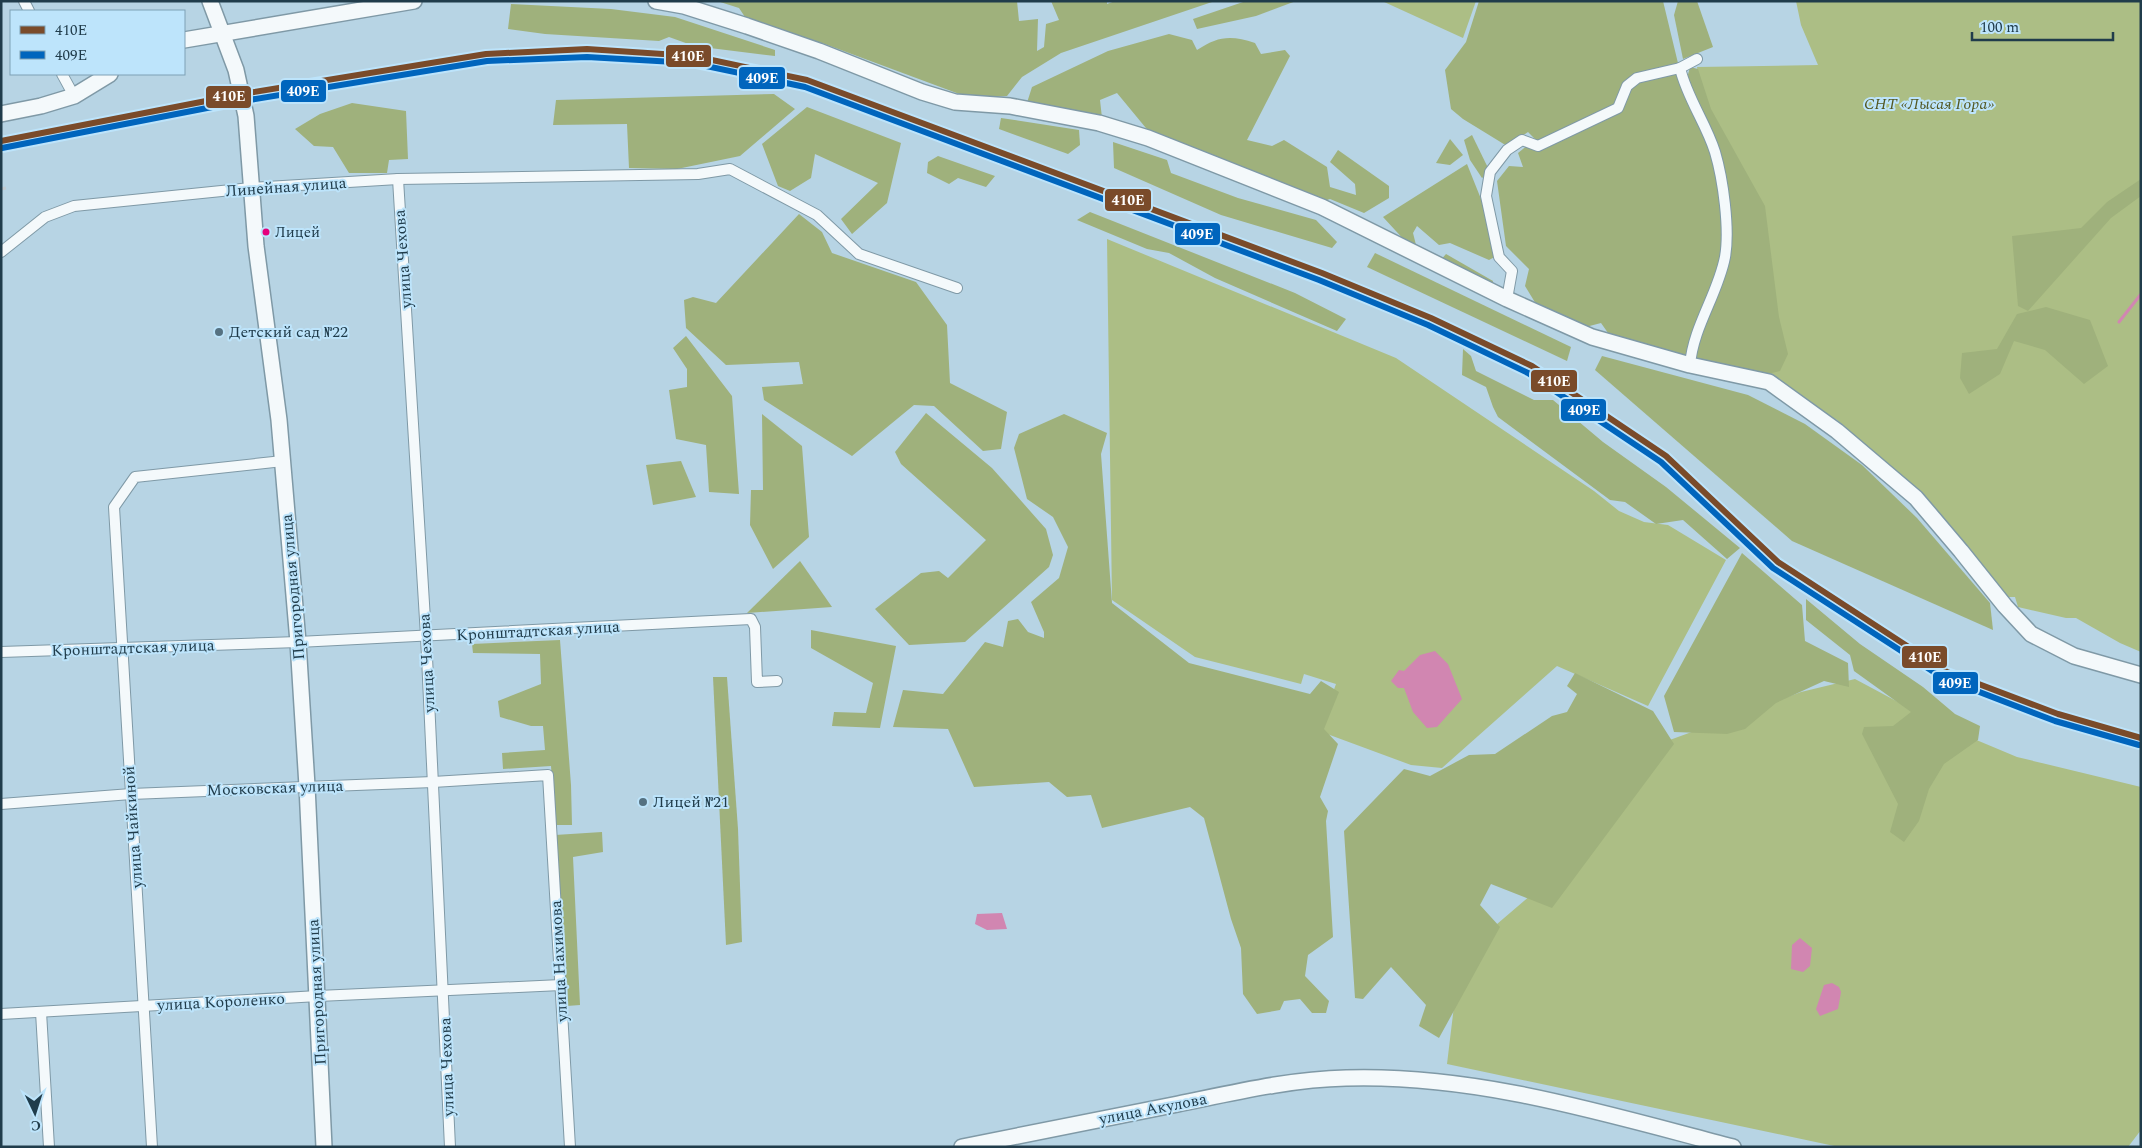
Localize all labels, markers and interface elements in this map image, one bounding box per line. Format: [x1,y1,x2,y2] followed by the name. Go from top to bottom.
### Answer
[10,10,185,75] legend
[1972,10,2113,42] scale bar
[1980,16,2019,39] text: 100 m
[55,19,87,42] text: 410E
[55,44,87,67] text: 409E
[665,44,712,68] line badge: 410E
[671,46,705,67] text: 410E
[738,66,786,90] line badge: 409E
[745,68,779,89] text: 409E
[280,79,327,103] line badge: 409E
[286,81,320,102] text: 409E
[205,85,252,109] line badge: 410E
[212,86,246,107] text: 410E
[1864,92,1994,116] park label: СНТ «Лысая Гора»
[225,171,347,203] street label: Линейная улица
[1104,188,1152,212] line badge: 410E
[1111,190,1145,211] text: 410E
[388,209,418,310] street label: улица Чехова
[275,221,320,244] place label: Лицей
[1174,222,1221,246] line badge: 409E
[1180,224,1214,245] text: 409E
[261,227,271,237] marker: Лицей
[229,320,348,344] place label: Детский сад №22
[213,326,225,338] marker: Детский сад №22
[1530,369,1578,393] line badge: 410E
[1537,371,1571,392] text: 410E
[1560,398,1607,422] line badge: 409E
[1567,400,1601,421] text: 409E
[275,513,311,661] street label: Пригородная улица
[412,613,442,714] street label: улица Чехова
[456,615,620,647] street label: Кронштадтская улица
[51,633,215,663] street label: Кронштадтская улица
[1901,645,1948,669] line badge: 410E
[1908,647,1942,668] text: 410E
[1932,671,1979,695] line badge: 409E
[1938,673,1972,694] text: 409E
[117,765,149,890] street label: улица Чайкиной
[206,774,344,802] street label: Московская улица
[653,790,729,814] place label: Лицей №21
[637,796,649,808] marker: Лицей №21
[544,899,574,1023] street label: улица Нахимова
[301,918,333,1066] street label: Пригородная улица
[156,987,285,1017] street label: улица Короленко
[433,1017,461,1118] street label: улица Чехова
[1096,1087,1209,1131] street label: улица Акулова
[10,1088,60,1138] north arrow
[30,1115,42,1136] text: С

